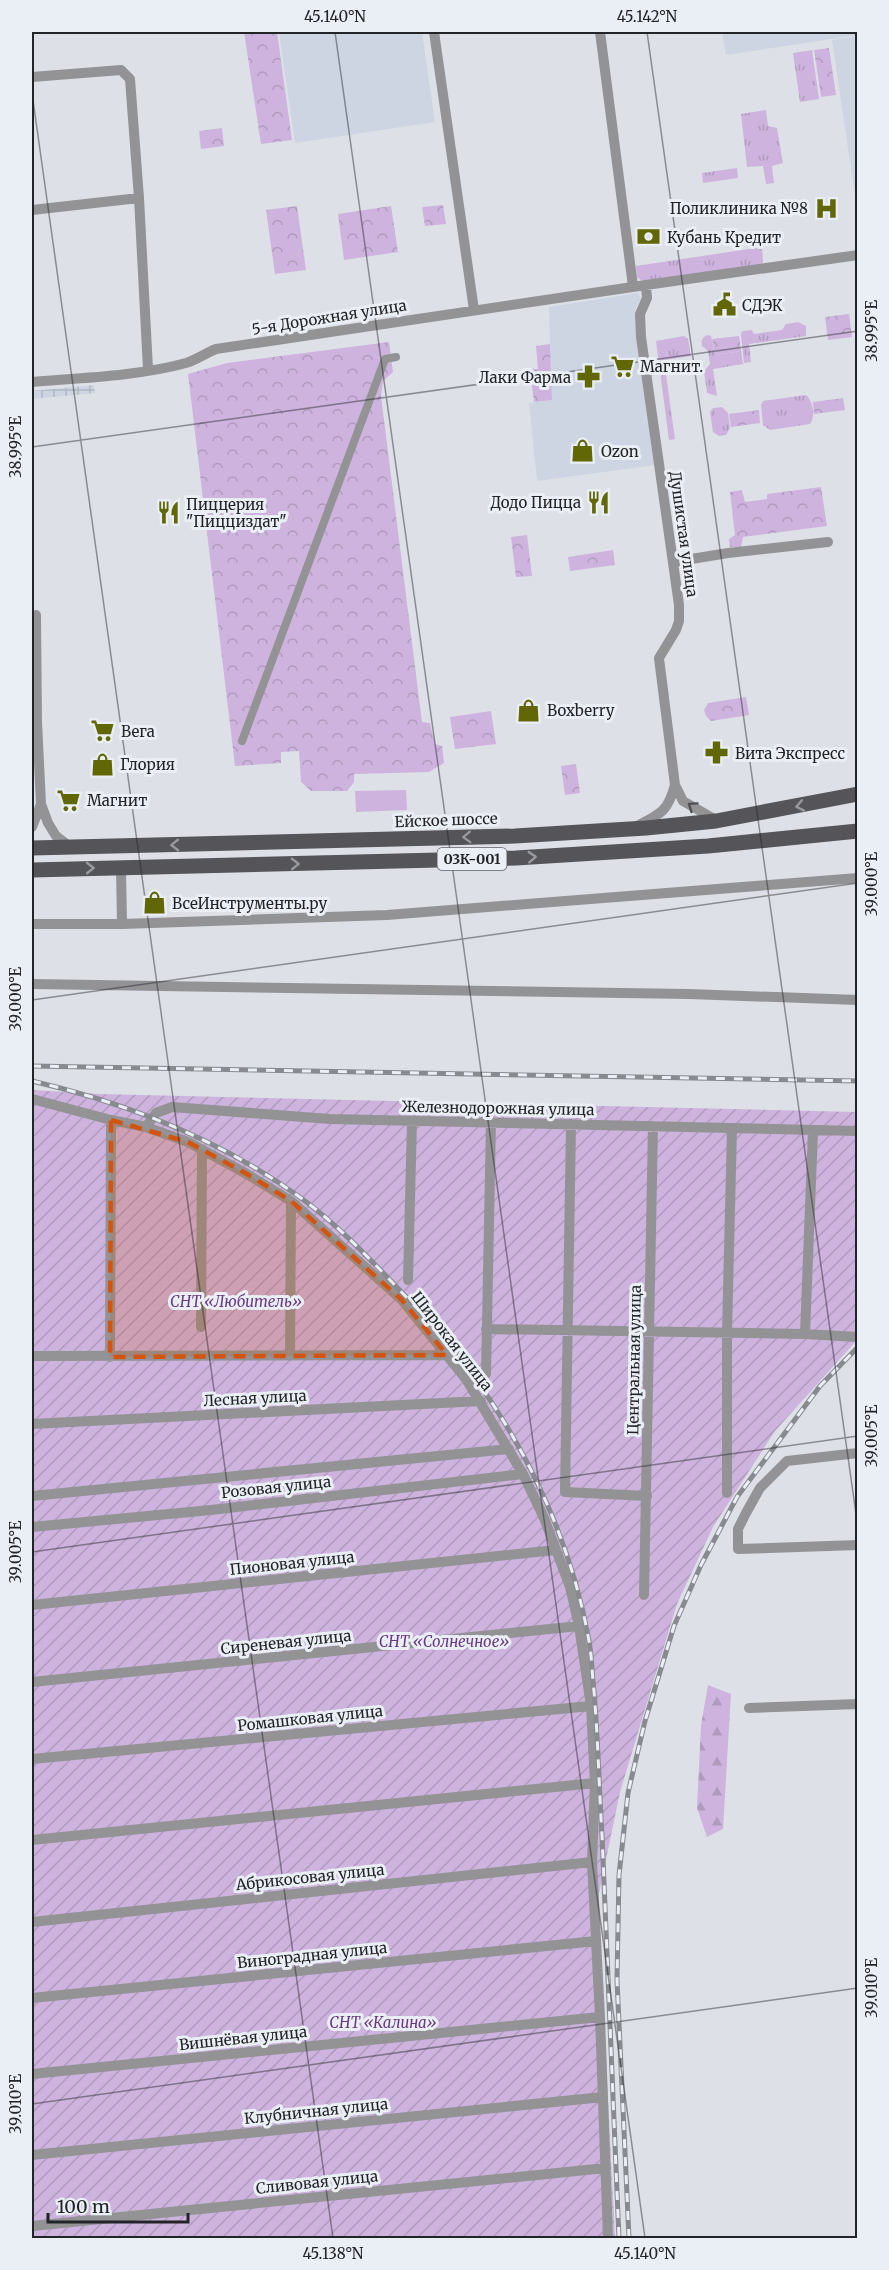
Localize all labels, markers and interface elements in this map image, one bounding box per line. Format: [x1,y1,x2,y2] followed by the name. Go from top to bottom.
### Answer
[304,7,366,26] text: 45.140°N
[617,7,678,26] text: 45.142°N
[813,195,839,221] hospital icon: Поликлиника №8
[670,199,808,218] place label: Поликлиника №8
[636,224,662,250] bank icon: Кубань Кредит
[667,228,781,247] place label: Кубань Кредит
[711,292,737,318] public building icon: СДЭК
[250,295,408,339] street label: 5-я Дорожная улица
[742,296,783,315] place label: СДЭК
[862,300,881,362] text: 38.995°E
[609,353,635,379] supermarket icon: Магнит.
[640,357,703,376] place label: Магнит.
[576,364,602,390] pharmacy icon: Лаки Фарма
[479,368,571,387] place label: Лаки Фарма
[6,416,25,478] text: 38.995°E
[570,438,596,464] shop icon: Ozon
[601,442,639,461] place label: Ozon
[666,470,702,598] street label: Душистая улица
[586,489,612,515] restaurant icon: Додо Пицца
[490,493,581,512] place label: Додо Пицца
[186,495,287,531] place label: Пиццерия "Пицциздат"
[155,500,181,526] restaurant icon: Пиццерия "Пицциздат"
[516,697,542,723] shop icon: Boxberry
[547,701,615,720] place label: Boxberry
[90,718,116,744] supermarket icon: Вега
[121,722,155,741] place label: Вега
[704,740,730,766] pharmacy icon: Вита Экспресс
[735,744,845,763] place label: Вита Экспресс
[89,751,115,777] shop icon: Глория
[120,755,175,774] place label: Глория
[56,787,82,813] supermarket icon: Магнит
[87,791,147,810] place label: Магнит
[795,799,805,812] one-way arrow
[687,802,698,813] one-way arrow
[394,809,498,831] street label: Ейское шоссе
[462,831,471,844] one-way arrow
[171,839,180,851] one-way arrow
[438,848,506,870] road number: 03К-001
[527,851,536,864] one-way arrow
[862,851,881,916] text: 39.000°E
[290,858,299,871] one-way arrow
[85,862,94,875] one-way arrow
[141,890,167,916] shop icon: ВсеИнструменты.ру
[172,894,327,913] place label: ВсеИнструменты.ру
[6,966,25,1031] text: 39.000°E
[402,1097,594,1119] street label: Железнодорожная улица
[623,1285,645,1435] street label: Центральная улица
[407,1287,497,1395] street label: Широкая улица
[170,1292,302,1311] park label: СНТ «Любитель»
[203,1386,307,1410] street label: Лесная улица
[862,1404,881,1467] text: 39.005°E
[220,1472,332,1502] street label: Розовая улица
[6,1520,25,1583] text: 39.005°E
[229,1547,355,1579] street label: Пионовая улица
[220,1626,352,1658] street label: Сиреневая улица
[379,1632,509,1651] park label: СНТ «Солнечное»
[236,1701,384,1735] street label: Ромашковая улица
[234,1860,385,1894] street label: Абрикосовая улица
[236,1938,388,1972] street label: Виноградная улица
[862,1958,881,2018] text: 39.010°E
[329,2013,437,2032] park label: СНТ «Калина»
[178,2022,308,2054] street label: Вишнёвая улица
[6,2074,25,2134] text: 39.010°E
[243,2094,389,2128] street label: Клубничная улица
[255,2166,379,2198] street label: Сливовая улица
[48,2186,188,2224] scale bar
[57,2195,110,2218] text: 100 m
[303,2244,364,2263] text: 45.138°N
[614,2244,676,2263] text: 45.140°N

